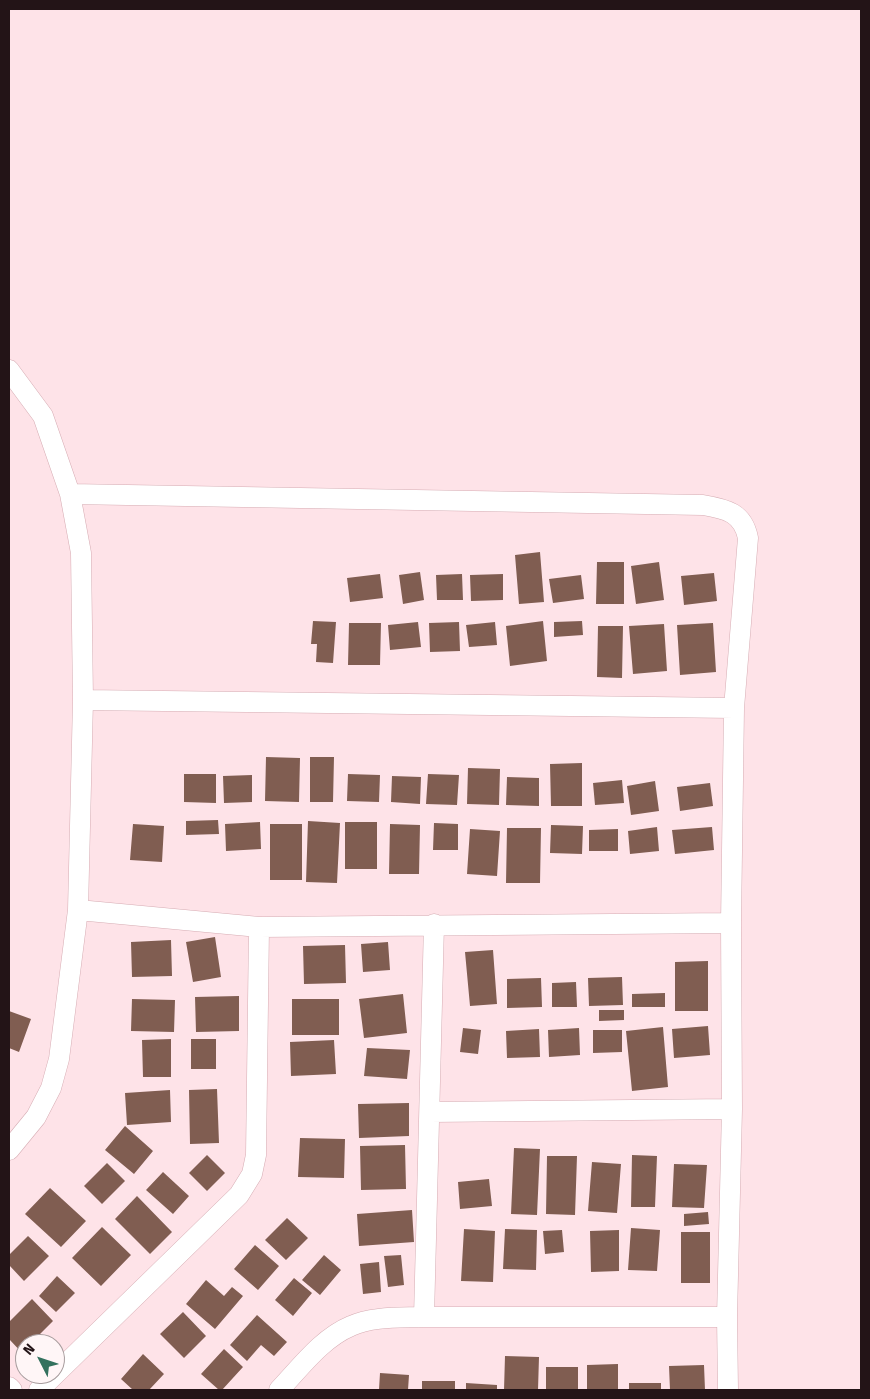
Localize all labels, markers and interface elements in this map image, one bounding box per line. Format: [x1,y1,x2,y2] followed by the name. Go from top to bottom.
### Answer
[15,1334,65,1384] north arrow
[20,1340,39,1359] text: N

